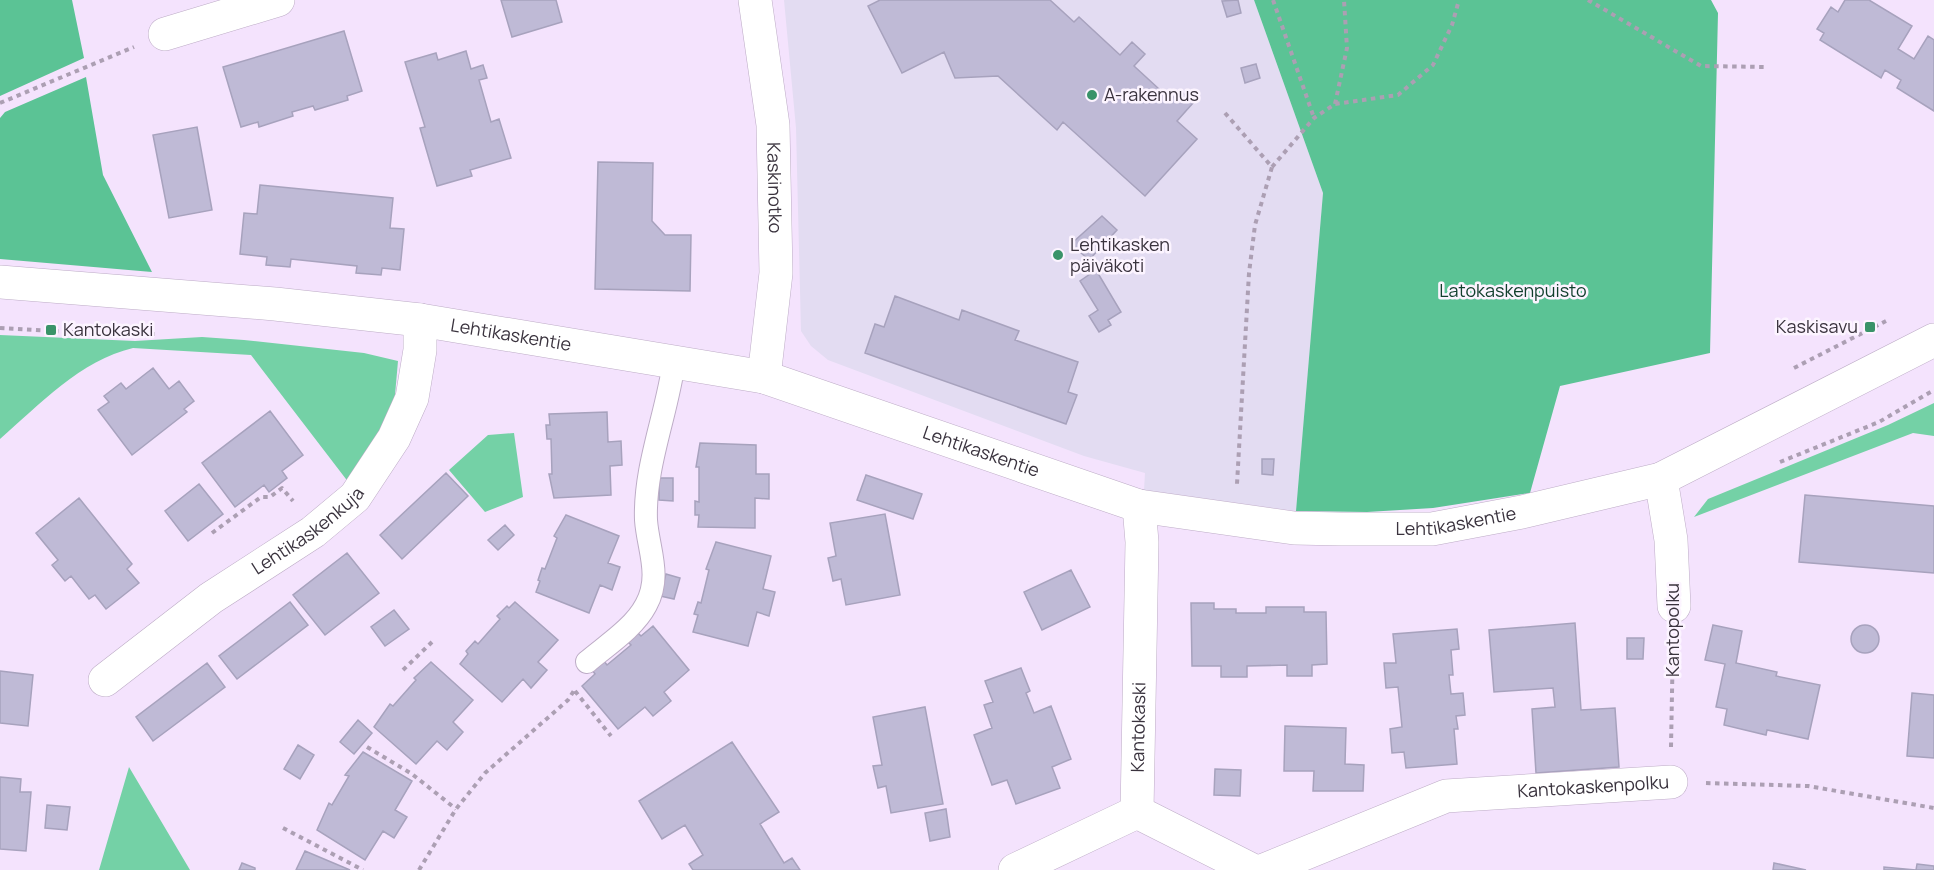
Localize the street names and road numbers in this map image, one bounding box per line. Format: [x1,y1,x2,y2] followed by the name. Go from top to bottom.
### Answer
[762,142,788,234] street label: Kaskinotko
[449,312,573,356] street label: Lehtikaskentie
[920,420,1043,482] street label: Lehtikaskentie
[247,482,369,580] street label: Lehtikaskenkuja
[1395,500,1518,540] street label: Lehtikaskentie
[1660,583,1684,677] street label: Kantopolku
[1125,682,1150,773] street label: Kantokaski
[1517,769,1670,803] street label: Kantokaskenpolku

